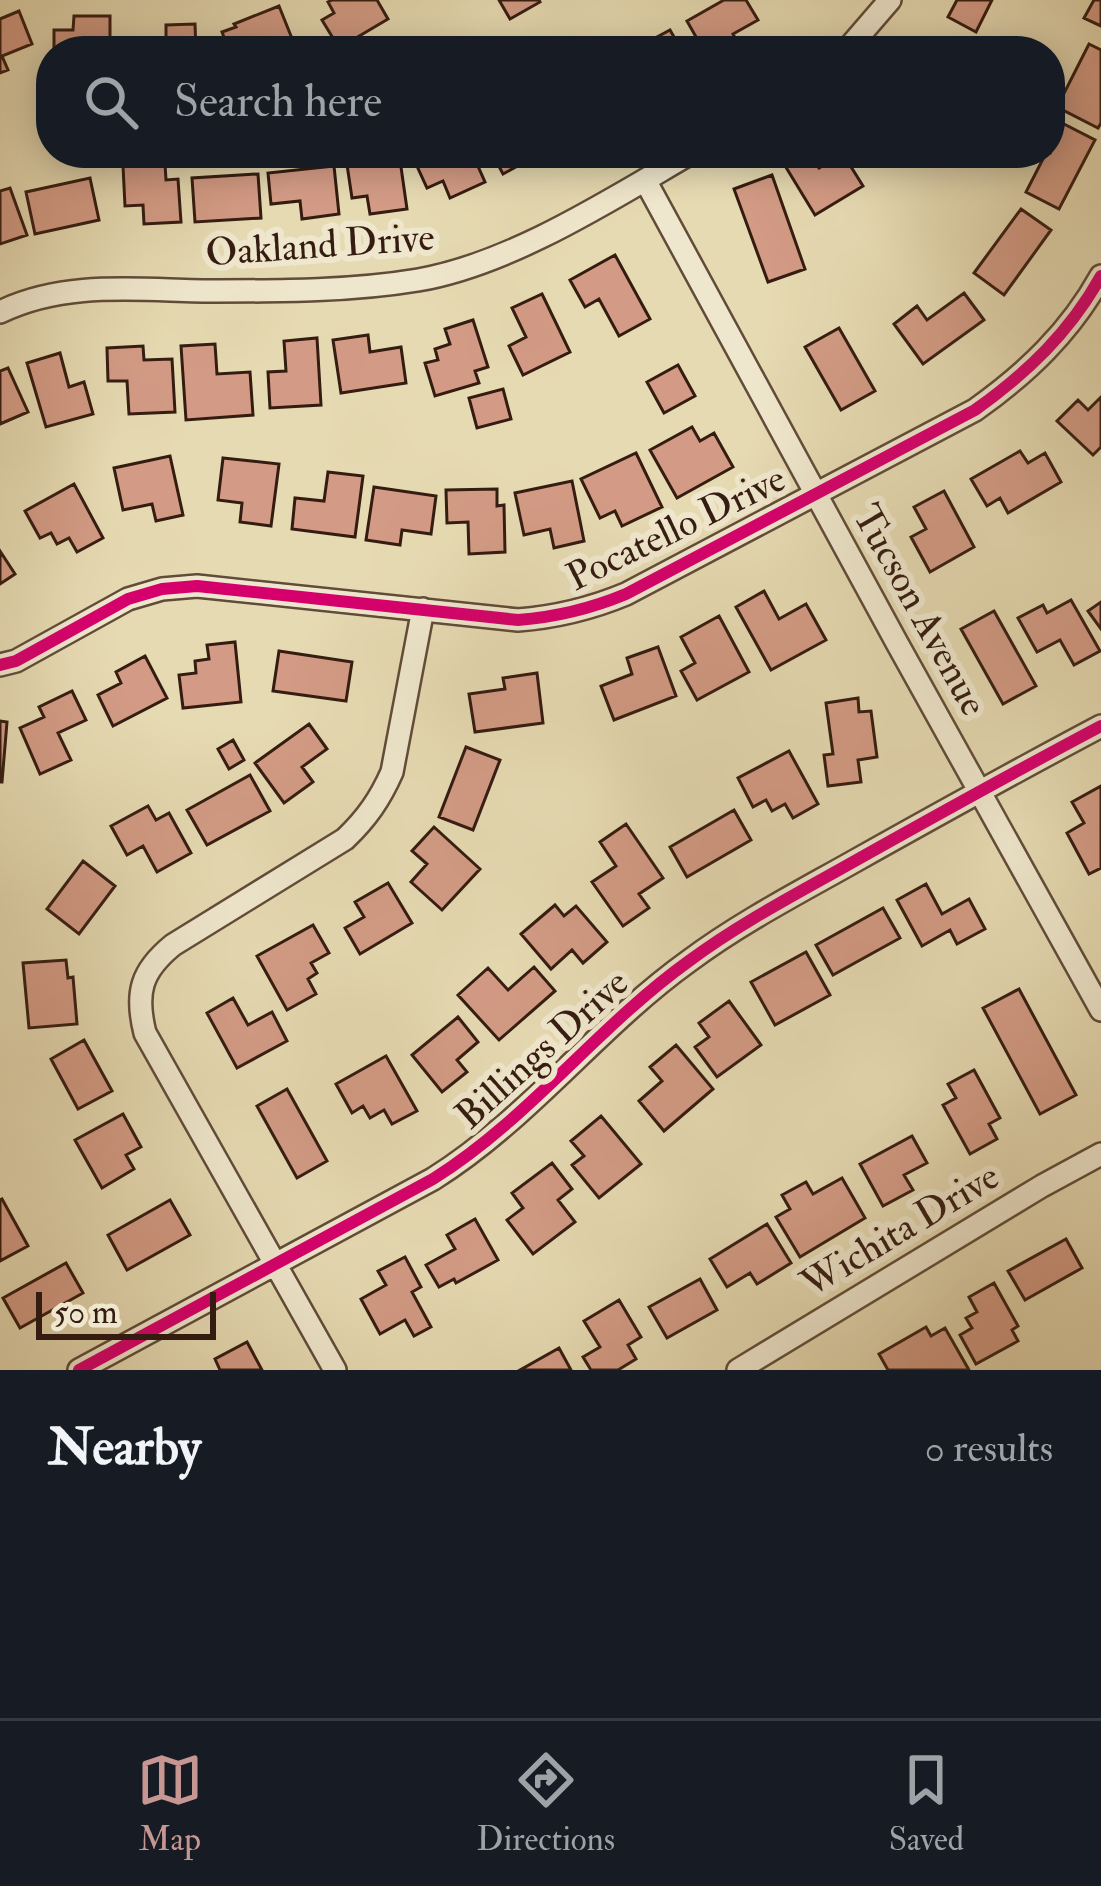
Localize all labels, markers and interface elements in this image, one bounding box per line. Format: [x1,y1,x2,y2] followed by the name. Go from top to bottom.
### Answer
[36,36,1065,168] search box
[78,69,144,135] icon: search
[174,74,382,130] text: Search here
[204,213,436,277] street label: Oakland Drive
[559,454,793,602] street label: Pocatello Drive
[842,496,998,724] street label: Tucson Avenue
[445,958,639,1140] street label: Billings Drive
[791,1152,1008,1309] street label: Wichita Drive
[36,1286,216,1339] scale bar
[54,1292,118,1333] text: 50 m
[48,1416,201,1480] text: Nearby
[925,1424,1053,1473] text: 0 results
[137,1747,203,1860] tab: Map
[477,1747,615,1860] tab: Directions
[889,1747,964,1860] tab: Saved

